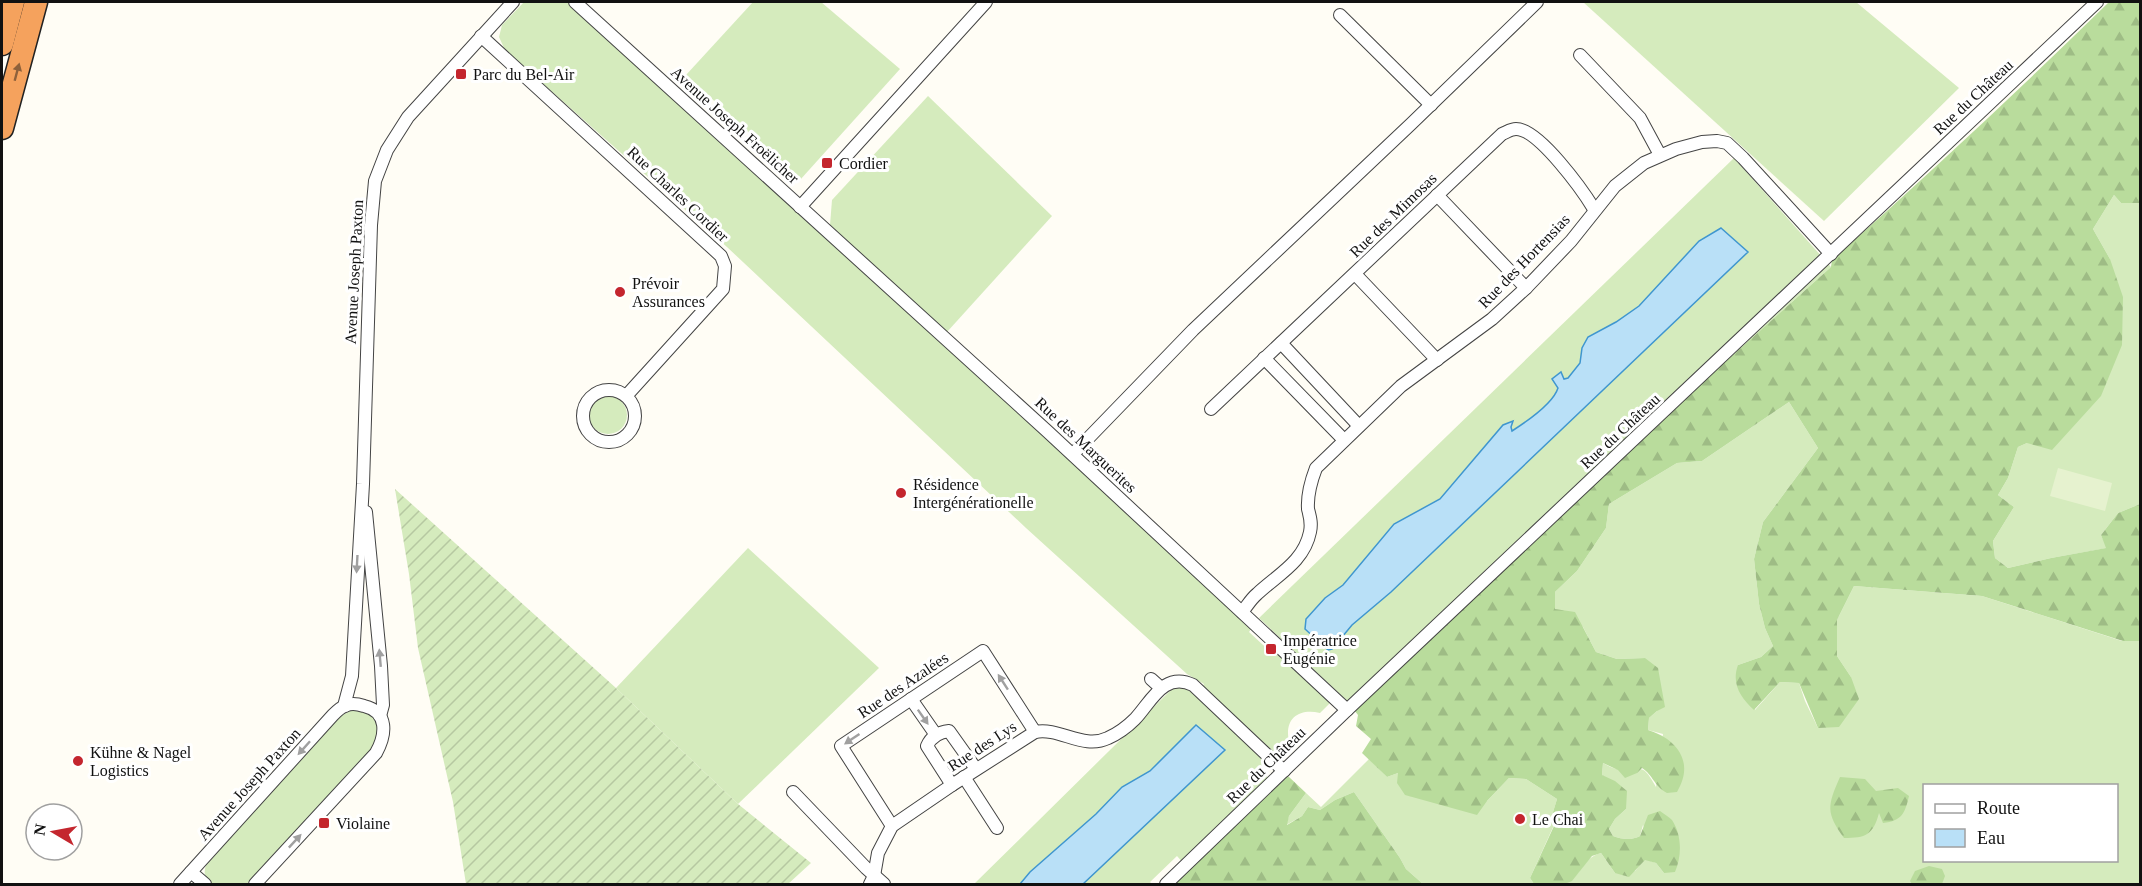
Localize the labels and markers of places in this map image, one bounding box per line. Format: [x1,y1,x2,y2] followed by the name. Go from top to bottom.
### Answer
[473,66,575,83] place label: Parc du Bel-Air
[454,67,468,81] marker: Parc du Bel-Air
[839,155,889,172] place label: Cordier
[820,156,834,170] marker: Cordier
[632,275,705,310] place label: Prévoir Assurances
[613,285,627,299] marker: Prévoir Assurances
[913,476,1034,512] place label: Résidence Intergénérationelle
[894,486,908,500] marker: Résidence Intergénérationelle
[1283,632,1357,668] place label: Impératrice Eugénie
[1264,642,1278,656] marker: Impératrice Eugénie
[90,744,192,780] place label: Kühne & Nagel Logistics
[71,754,85,768] marker: Kühne & Nagel Logistics
[1532,811,1584,828] place label: Le Chai
[1513,812,1527,826] marker: Le Chai
[336,815,390,832] place label: Violaine
[317,816,331,830] marker: Violaine

